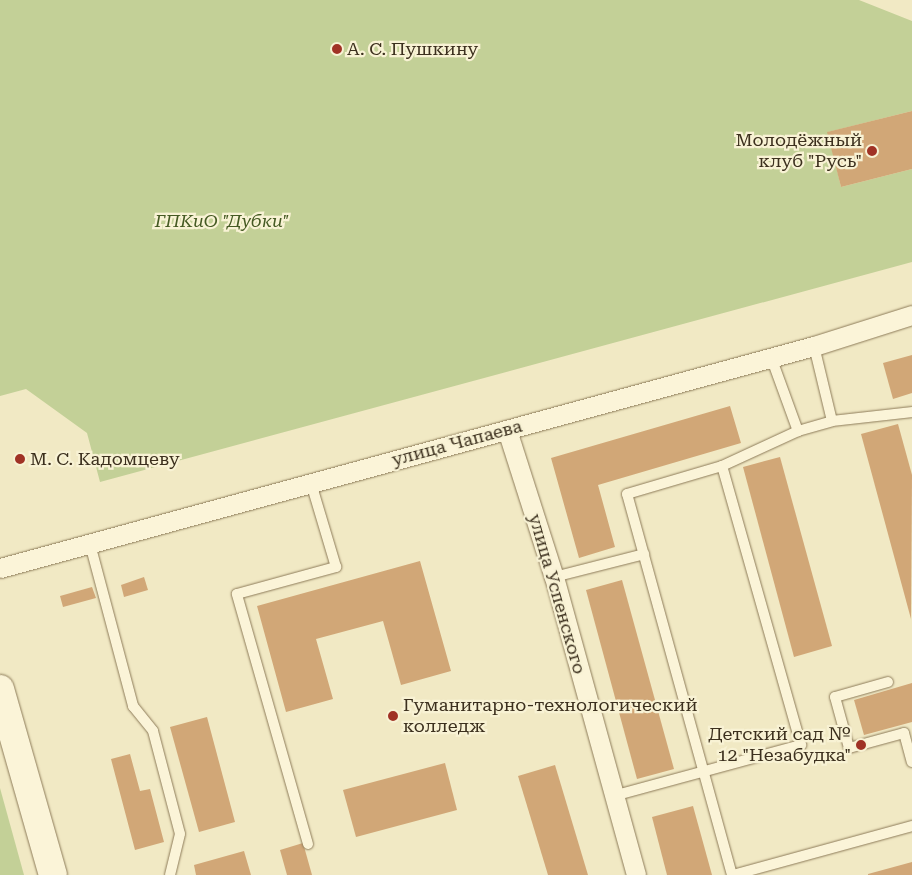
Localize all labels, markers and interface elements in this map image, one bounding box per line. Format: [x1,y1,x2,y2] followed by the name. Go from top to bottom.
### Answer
[347,38,478,60] place label: А. С. Пушкину
[331,43,343,55] marker: А. С. Пушкину
[736,130,862,172] place label: Молодёжный клуб "Русь"
[866,145,878,157] marker: Молодёжный клуб "Русь"
[155,210,289,232] park label: ГПКиО "Дубки"
[389,415,525,471] street label: улица Чапаева
[30,448,180,470] place label: М. С. Кадомцеву
[14,453,26,465] marker: М. С. Кадомцеву
[524,511,590,677] street label: улица Успенского
[403,695,697,738] place label: Гуманитарно-технологический колледж
[387,710,399,722] marker: Гуманитарно-технологический колледж
[708,724,851,766] place label: Детский сад № 12 "Незабудка"
[855,739,867,751] marker: Детский сад № 12 "Незабудка"

